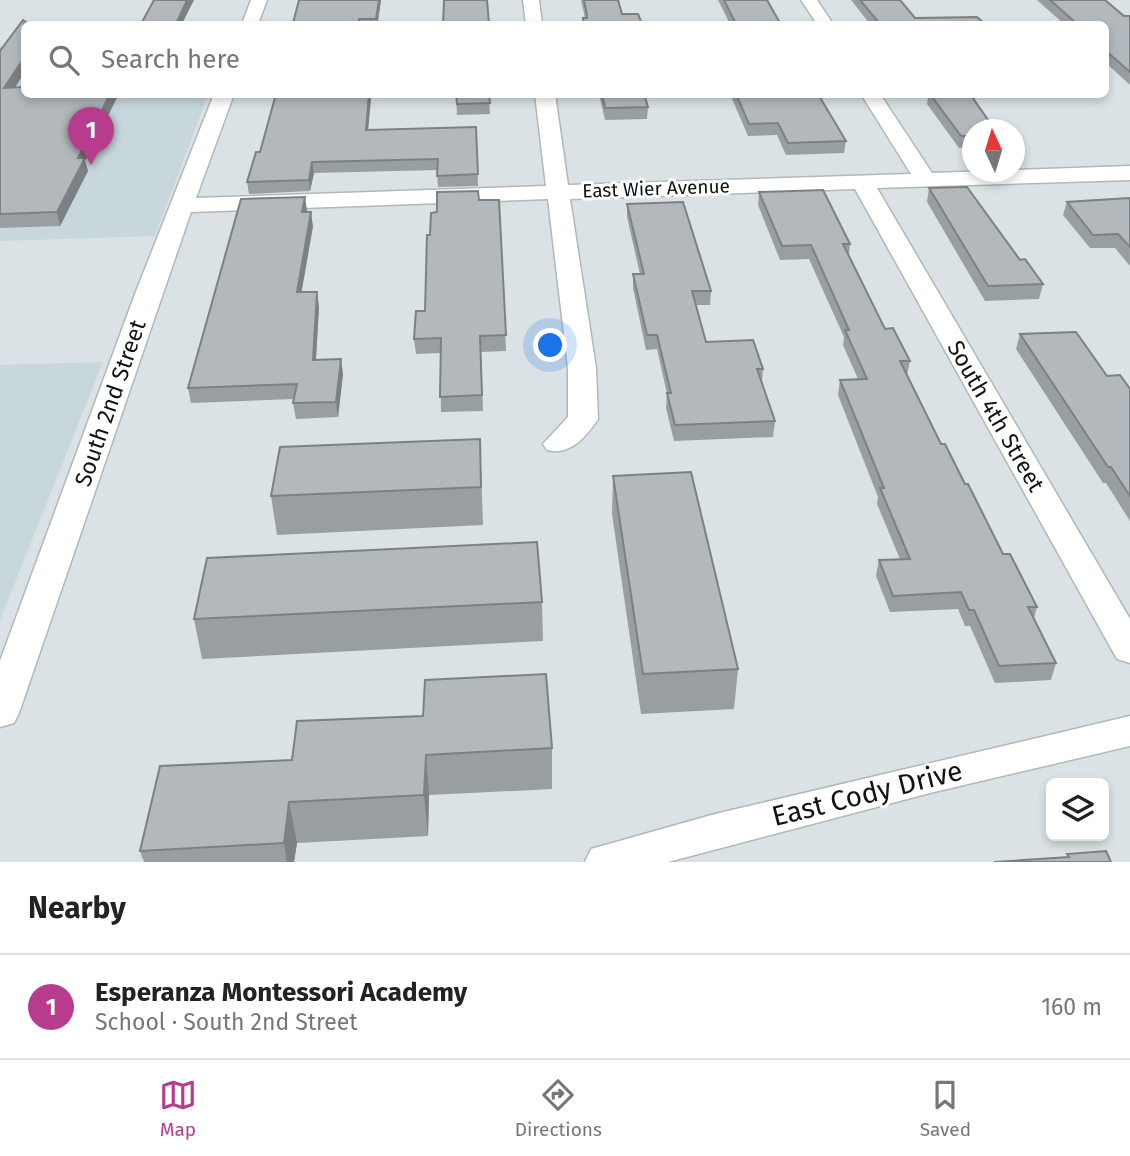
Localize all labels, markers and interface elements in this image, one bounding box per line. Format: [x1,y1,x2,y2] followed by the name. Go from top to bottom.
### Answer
[21,21,1109,98] search box
[45,41,83,79] icon: search
[101,44,240,75] text: Search here
[68,107,114,165] pin: 1
[962,119,1025,182] north arrow
[582,174,730,203] street label: East Wier Avenue
[68,315,152,490] street label: South 2nd Street
[533,328,567,362] your location
[941,335,1051,497] street label: South 4th Street
[768,754,966,833] street label: East Cody Drive
[1046,778,1109,841] map controls
[1046,778,1109,841] button: layers
[28,890,126,926] text: Nearby
[95,977,467,1008] text: Esperanza Montessori Academy
[46,993,56,1021] text: 1
[1041,993,1102,1021] text: 160 m
[95,1008,358,1036] text: School · South 2nd Street
[159,1076,197,1141] tab: Map
[515,1076,602,1141] tab: Directions
[920,1076,971,1141] tab: Saved

